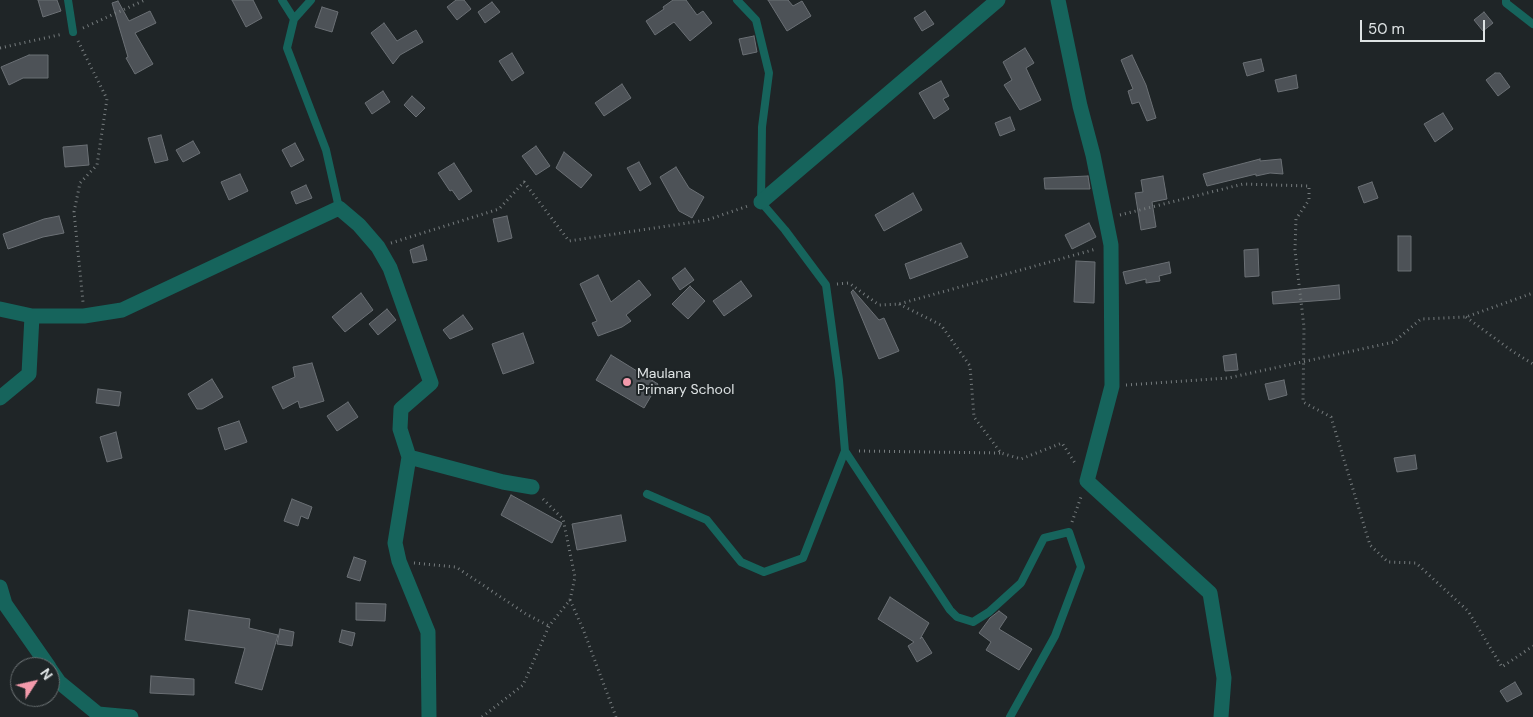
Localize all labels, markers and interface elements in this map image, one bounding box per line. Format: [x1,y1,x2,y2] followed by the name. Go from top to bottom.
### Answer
[1363,10,1488,42] scale bar
[1368,19,1405,39] text: 50 m
[637,366,734,398] place label: Maulana Primary School
[621,376,633,388] marker: Maulana Primary School
[10,657,60,707] north arrow
[36,665,57,683] text: N

